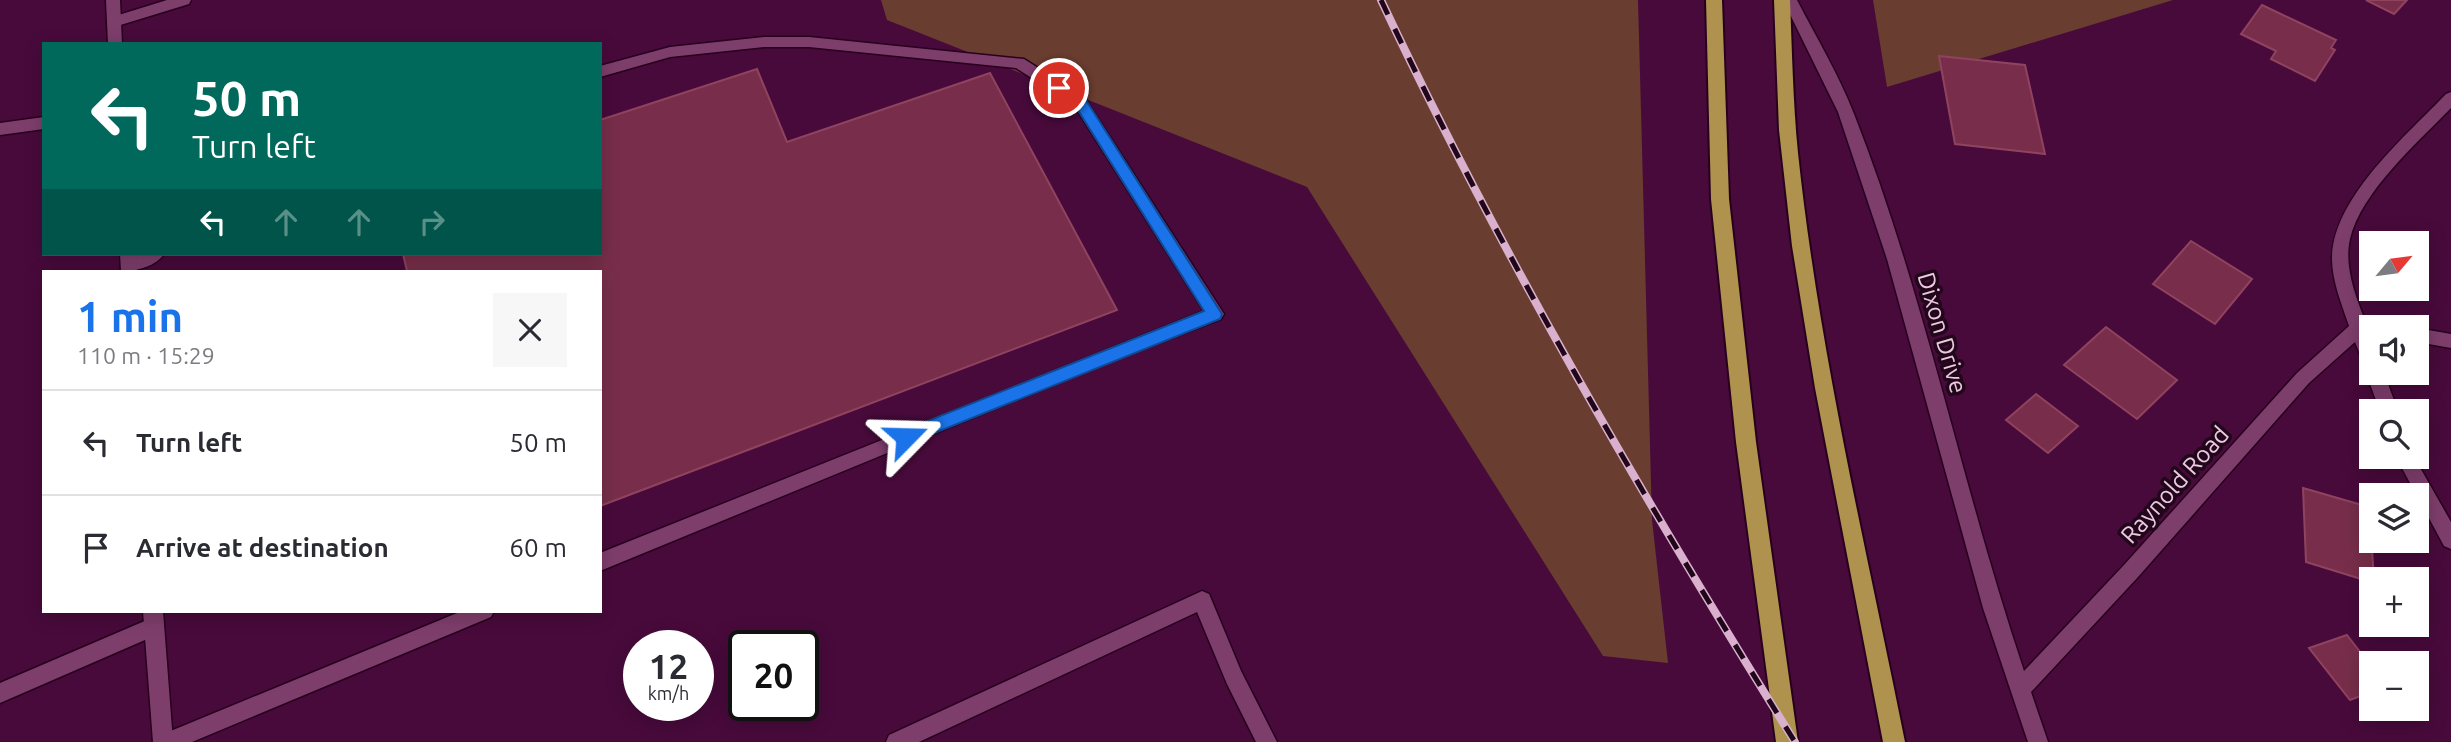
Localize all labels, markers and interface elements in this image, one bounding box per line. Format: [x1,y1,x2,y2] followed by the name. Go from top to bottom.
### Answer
[1029,58,1089,118] pin
[1040,69,1078,107] icon: arrive
[77,70,168,161] icon: left
[192,70,301,125] text: 50 m
[192,128,316,164] text: Turn left
[194,203,232,241] icon: left
[267,203,305,241] icon: ahead
[340,203,378,241] icon: ahead
[413,203,451,241] icon: right
[2359,231,2429,301] north arrow
[2359,231,2429,721] map controls
[1912,269,1973,396] street label: Dixon Drive
[77,293,183,340] text: 1 min
[493,293,567,367] button: close
[2359,315,2429,385] button: sound
[77,343,215,368] text: 110 m · 15:29
[2359,399,2429,469] button: search
[869,400,943,474] position arrow
[2115,421,2234,549] street label: Raynold Road
[77,424,115,462] icon: left
[136,428,242,457] text: Turn left
[509,428,567,457] text: 50 m
[2359,483,2429,553] button: layers
[77,529,115,567] icon: arrive
[136,533,389,562] text: Arrive at destination
[509,533,567,562] text: 60 m
[2359,567,2429,637] button: +
[728,630,819,721] speed limit sign: 20
[649,646,688,686] text: 12
[2359,651,2429,721] button: −
[648,683,689,703] text: km/h

